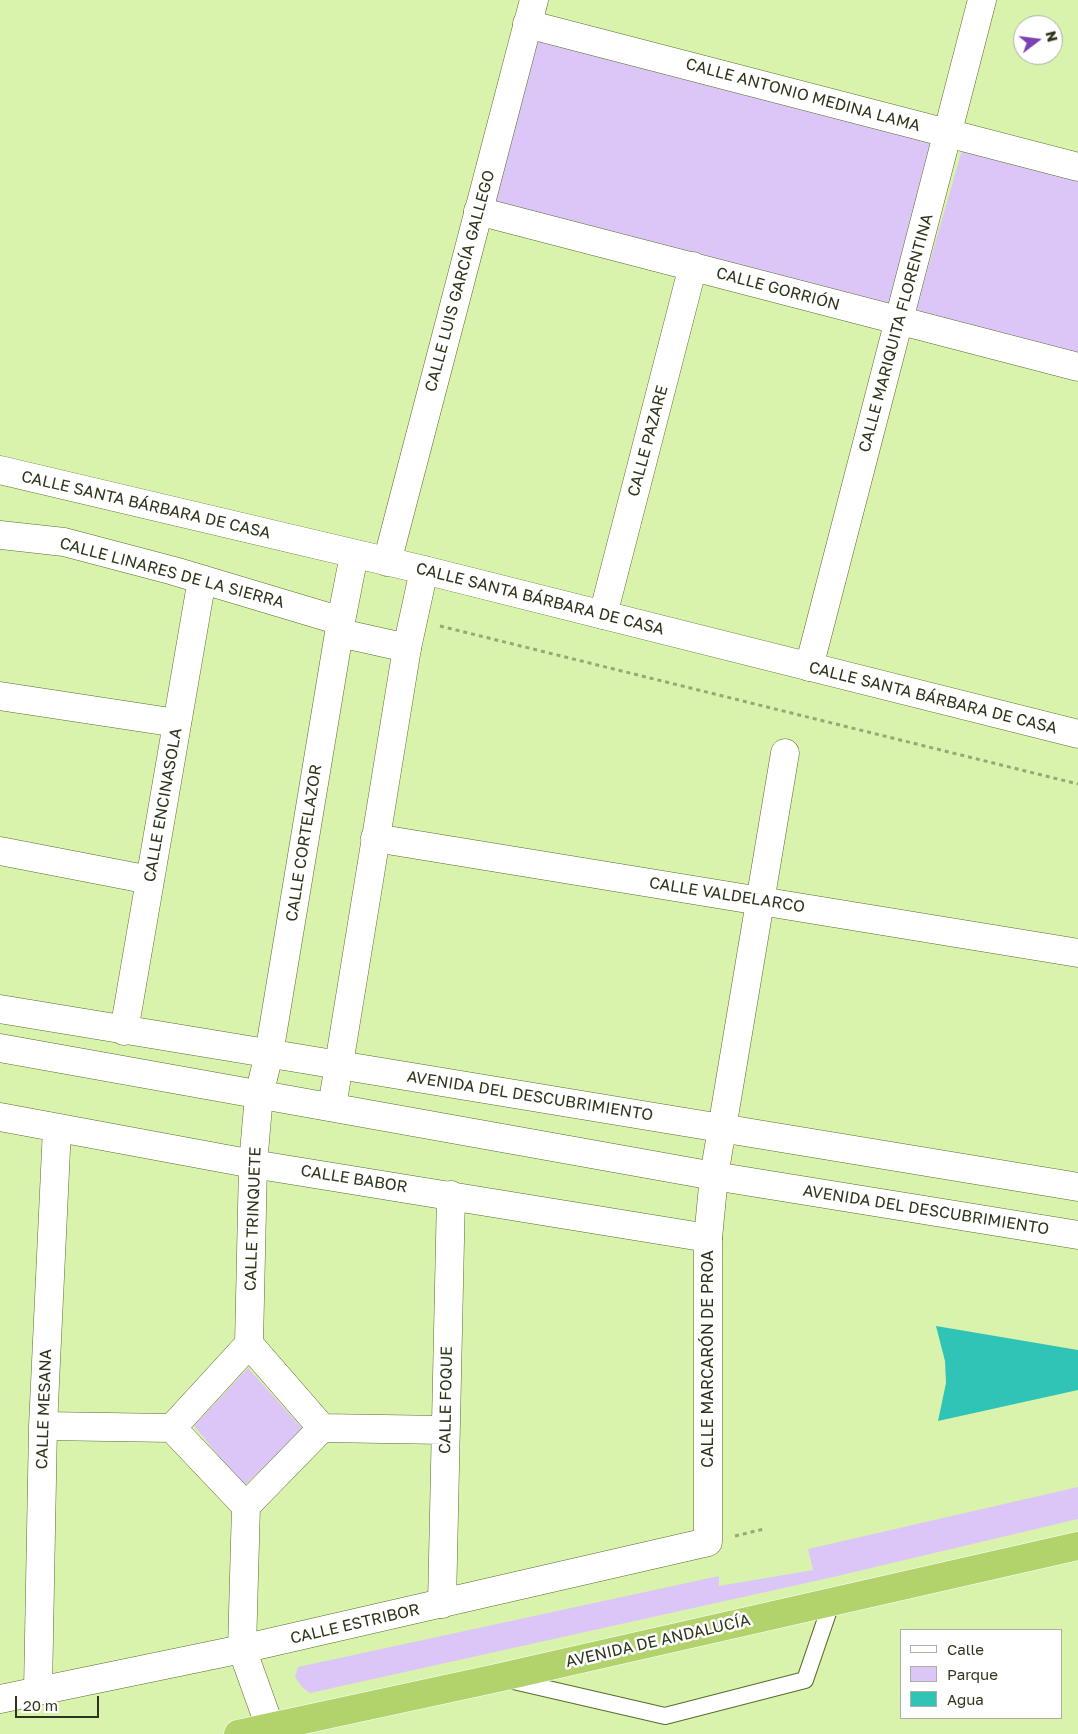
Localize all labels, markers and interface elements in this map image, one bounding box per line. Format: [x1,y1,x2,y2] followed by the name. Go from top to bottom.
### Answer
[1013,15,1063,65] north arrow
[1042,29,1062,44] text: N
[684,54,922,136] street label: CALLE ANTONIO MEDINA LAMA
[421,168,499,394] street label: CALLE LUIS GARCÍA GALLEGO
[855,212,937,454] street label: CALLE MARIQUITA FLORENTINA
[714,263,842,315] street label: CALLE GORRIÓN
[624,383,672,499] street label: CALLE PAZARE
[20,467,272,543] street label: CALLE SANTA BÁRBARA DE CASA
[57,534,287,612] street label: CALLE LINARES DE LA SIERRA
[414,559,666,639] street label: CALLE SANTA BÁRBARA DE CASA
[807,658,1059,738] street label: CALLE SANTA BÁRBARA DE CASA
[140,726,186,884] street label: CALLE ENCINASOLA
[282,763,326,923] street label: CALLE CORTELAZOR
[648,873,806,917] street label: CALLE VALDELARCO
[405,1067,655,1125] street label: AVENIDA DEL DESCUBRIMIENTO
[241,1147,265,1291] street label: CALLE TRINQUETE
[299,1161,409,1197] street label: CALLE BABOR
[801,1181,1051,1239] street label: AVENIDA DEL DESCUBRIMIENTO
[698,1250,718,1468] street label: CALLE MARCARÓN DE PROA
[435,1346,457,1454] street label: CALLE FOQUE
[32,1348,56,1470] street label: CALLE MESANA
[288,1600,422,1648] street label: CALLE ESTRIBOR
[564,1610,752,1672] street label: AVENIDA DE ANDALUCÍA
[900,1629,1063,1719] legend
[947,1640,984,1658] text: Calle
[947,1665,998,1683] text: Parque
[18,1686,101,1718] scale bar
[947,1690,984,1708] text: Agua
[23,1696,58,1714] text: 20 m

